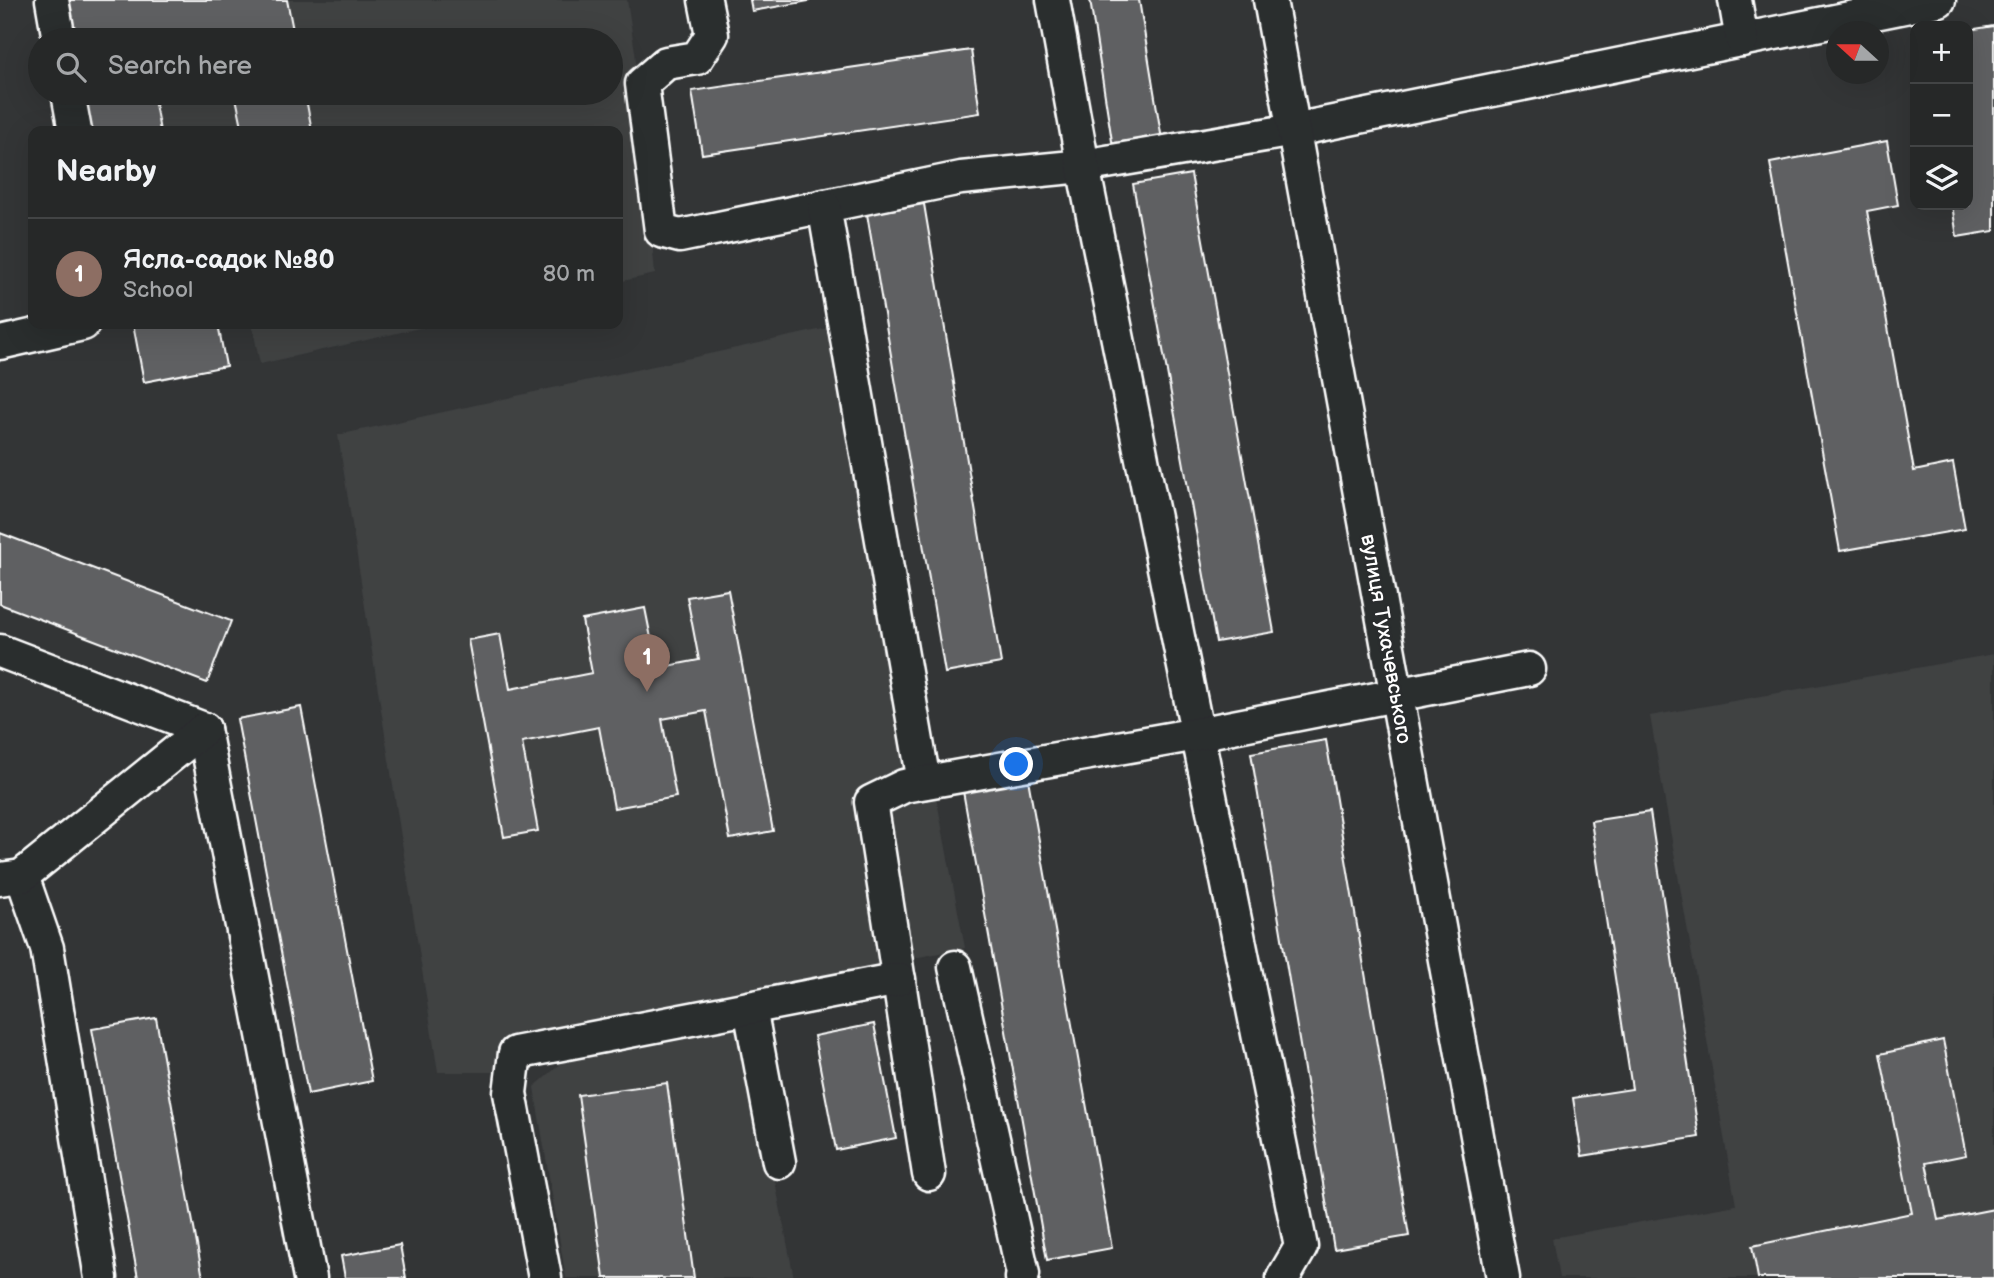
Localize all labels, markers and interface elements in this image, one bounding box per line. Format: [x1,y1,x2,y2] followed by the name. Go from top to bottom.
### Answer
[1826,21,1889,84] north arrow
[1910,21,1973,210] map controls
[1910,21,1973,84] button: +
[28,28,623,105] search box
[52,48,90,86] icon: search
[108,51,252,82] text: Search here
[1910,84,1973,147] button: −
[1910,147,1973,210] button: layers
[56,154,156,190] text: Nearby
[123,245,335,276] text: Ясла-садок №80
[74,260,84,288] text: 1
[543,260,595,288] text: 80 m
[123,276,193,304] text: School
[1355,532,1417,746] street label: вулиця Тухачевського
[624,634,670,692] pin: 1
[999,747,1033,781] your location

